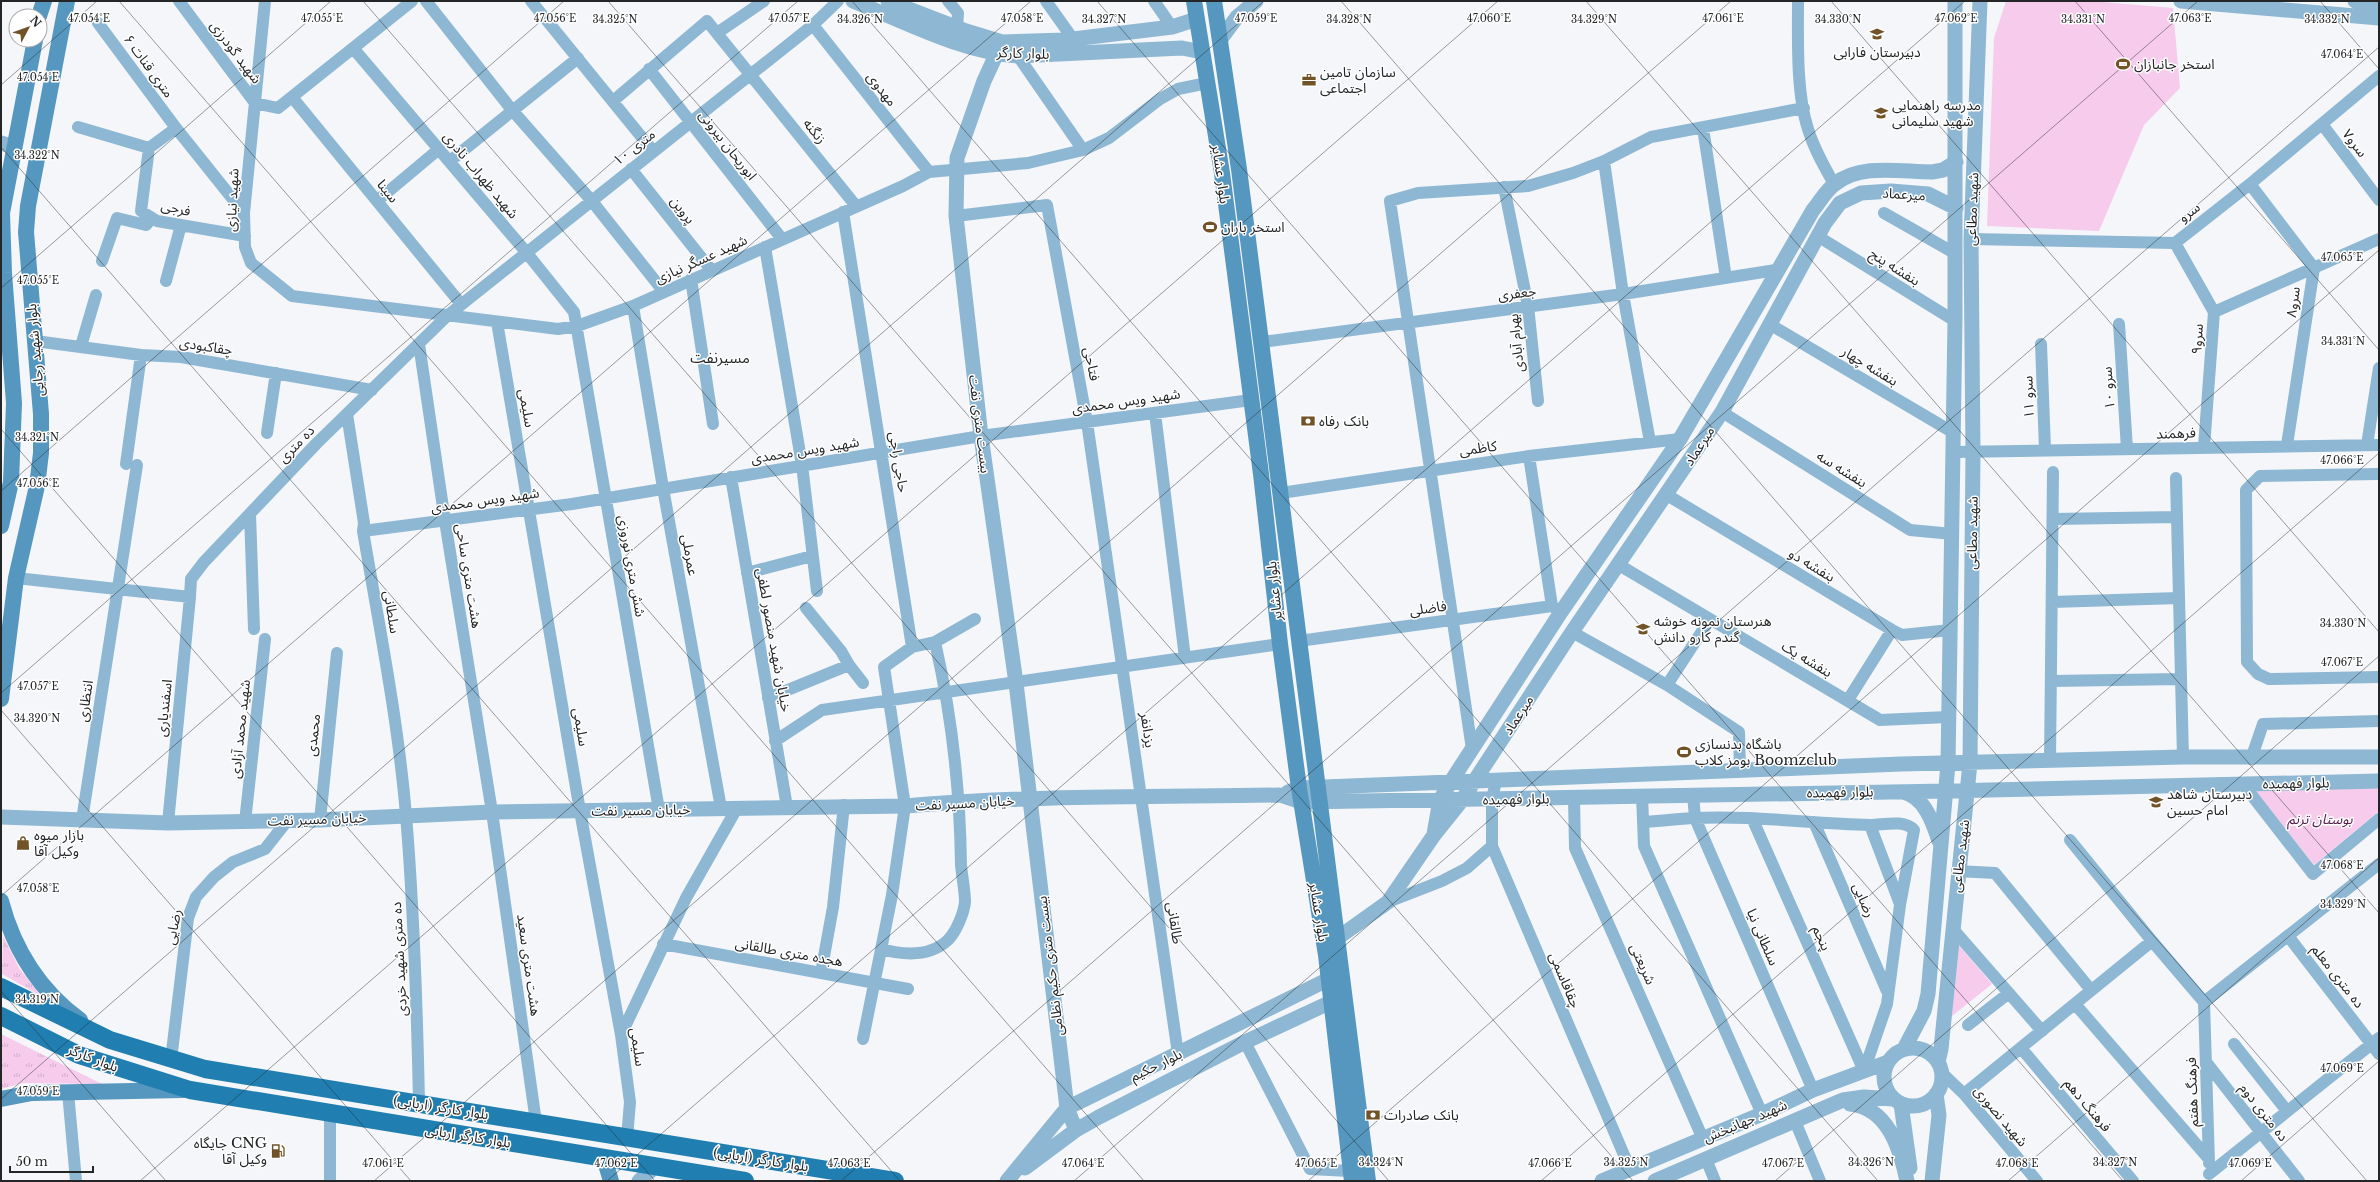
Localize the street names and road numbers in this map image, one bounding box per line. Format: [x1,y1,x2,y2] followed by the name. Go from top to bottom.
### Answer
[206,17,266,87] street label: شهید گودرزی
[120,31,178,101] street label: ۶ متری قنات
[995,43,1050,63] street label: بلوار کارگر
[863,68,901,110] street label: مهدوی
[695,106,761,184] street label: ابوریحان بیرونی
[799,115,831,147] street label: زنگنه
[609,125,659,169] street label: ۱۰ متری
[2339,125,2371,161] street label: سرو۷
[439,128,523,222] street label: شهید ظهراب نادری
[1208,142,1234,205] street label: بلوار عشایر
[221,168,243,232] street label: شهید نیازی
[1962,172,1982,246] street label: شهید مطاعی
[373,176,403,206] street label: سینا
[1882,183,1926,205] street label: میرعماد
[666,192,699,228] street label: پروین
[159,196,193,220] street label: فرجی
[2174,198,2204,226] street label: سرو
[652,231,750,287] street label: شهید عسگر نیازی
[1865,244,1924,291] street label: بنفشه پنج
[1497,282,1537,304] street label: جعفری
[2282,285,2304,319] street label: سرو۸
[22,303,48,397] street label: بلوار شهید رجایی
[1504,312,1530,373] street label: بهرام آبادی
[2187,323,2207,355] street label: سرو۹
[178,333,234,360] street label: چقاکبودی
[1837,342,1902,391] street label: بنفشه چهار
[1080,346,1104,382] street label: فتاحی
[2098,366,2118,410] street label: سرو ۱۰
[965,374,995,474] street label: بیست متری نفت
[2018,375,2038,419] street label: ۱۱ سرو
[1071,384,1181,418] street label: شهید ویس محمدی
[515,387,539,429] street label: سلیمی
[274,421,318,466] street label: ده متری
[1680,423,1718,469] street label: میرعماد
[2156,423,2196,443] street label: فرهمند
[885,430,913,494] street label: حاجی راجی
[750,433,860,467] street label: شهید ویس محمدی
[1458,436,1498,460] street label: کاظمی
[1813,447,1871,492] street label: بنفشه سه
[430,483,540,517] street label: شهید ویس محمدی
[1962,496,1982,570] street label: شهید مطاعی
[614,514,650,618] street label: شش متری نوروزی
[452,522,486,630] street label: هشت متری ساحی
[677,533,703,577] street label: عمرملی
[1785,544,1839,586] street label: بنفشه دو
[1262,560,1286,623] street label: بلوار عشایر
[752,567,796,713] street label: خیابان شهید منصور لطفی
[380,589,404,635] street label: سلطانی
[1408,596,1448,620] street label: فاضلی
[1778,637,1836,681] street label: بنفشه یک
[152,678,176,738] street label: اسفندیاری
[73,679,97,723] street label: انتظاری
[226,679,254,779] street label: شهید محمد آزادی
[1499,692,1537,738] street label: میرعماد
[569,706,593,748] street label: سلیمی
[1136,710,1159,749] street label: یزدانفر
[302,713,324,757] street label: محمدی
[2262,773,2330,793] street label: بلوار فهمیده
[1806,782,1874,802] street label: بلوار فهمیده
[1482,789,1550,809] street label: بلوار فهمیده
[915,791,1015,815] street label: خیابان مسیر نفت
[591,800,691,820] street label: خیابان مسیر نفت
[267,808,367,830] street label: خیابان مسیر نفت
[1947,818,1973,894] street label: شهید مطاعی
[1305,880,1333,943] street label: بلوار عشایر
[1849,880,1879,920] street label: رضایی
[1032,895,1070,1037] street label: بیست متری حکیم نظامی
[387,901,411,1017] street label: ده متری شهید خردی
[1163,901,1187,945] street label: طالقانی
[1743,906,1783,968] street label: سلطانی نیا
[161,908,185,946] street label: رضایی
[513,913,545,1017] street label: هشت متری سعید
[1807,923,1835,954] street label: پنجم
[734,934,844,970] street label: هجده متری طالقانی
[1626,941,1660,987] street label: شریعتی
[2306,941,2369,1013] street label: ده متری معلم
[1544,949,1585,1011] street label: چقاقاسمی
[626,1027,650,1067] street label: سلیمی
[64,1040,121,1076] street label: بلوار کارگر
[1127,1045,1186,1087] street label: بلوار حکیم
[2182,1057,2204,1127] street label: فرهنگ هفتم
[2059,1075,2116,1137] street label: فرهنگ دهم
[2234,1079,2292,1146] street label: ده متری دوم
[1970,1082,2032,1150] street label: شهید نصوری
[392,1091,490,1123] street label: بلوار کارگر (اربابی)
[1700,1095,1790,1147] street label: شهید جهانبخش
[424,1120,512,1152] street label: بلوار کارگر اربابی
[712,1143,810,1175] street label: بلوار کارگر (اربابی)

